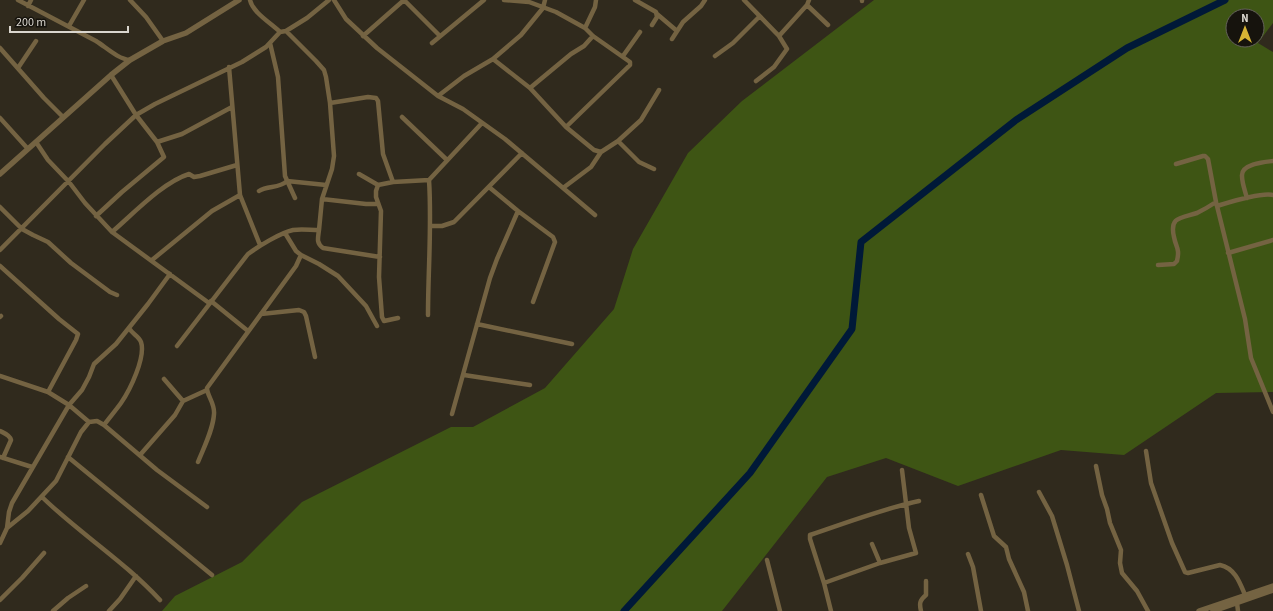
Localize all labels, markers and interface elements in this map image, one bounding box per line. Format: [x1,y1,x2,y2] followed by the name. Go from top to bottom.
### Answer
[10,8,128,34] scale bar
[1225,8,1265,48] north arrow
[1241,11,1249,26] text: N
[16,14,46,31] text: 200 m

